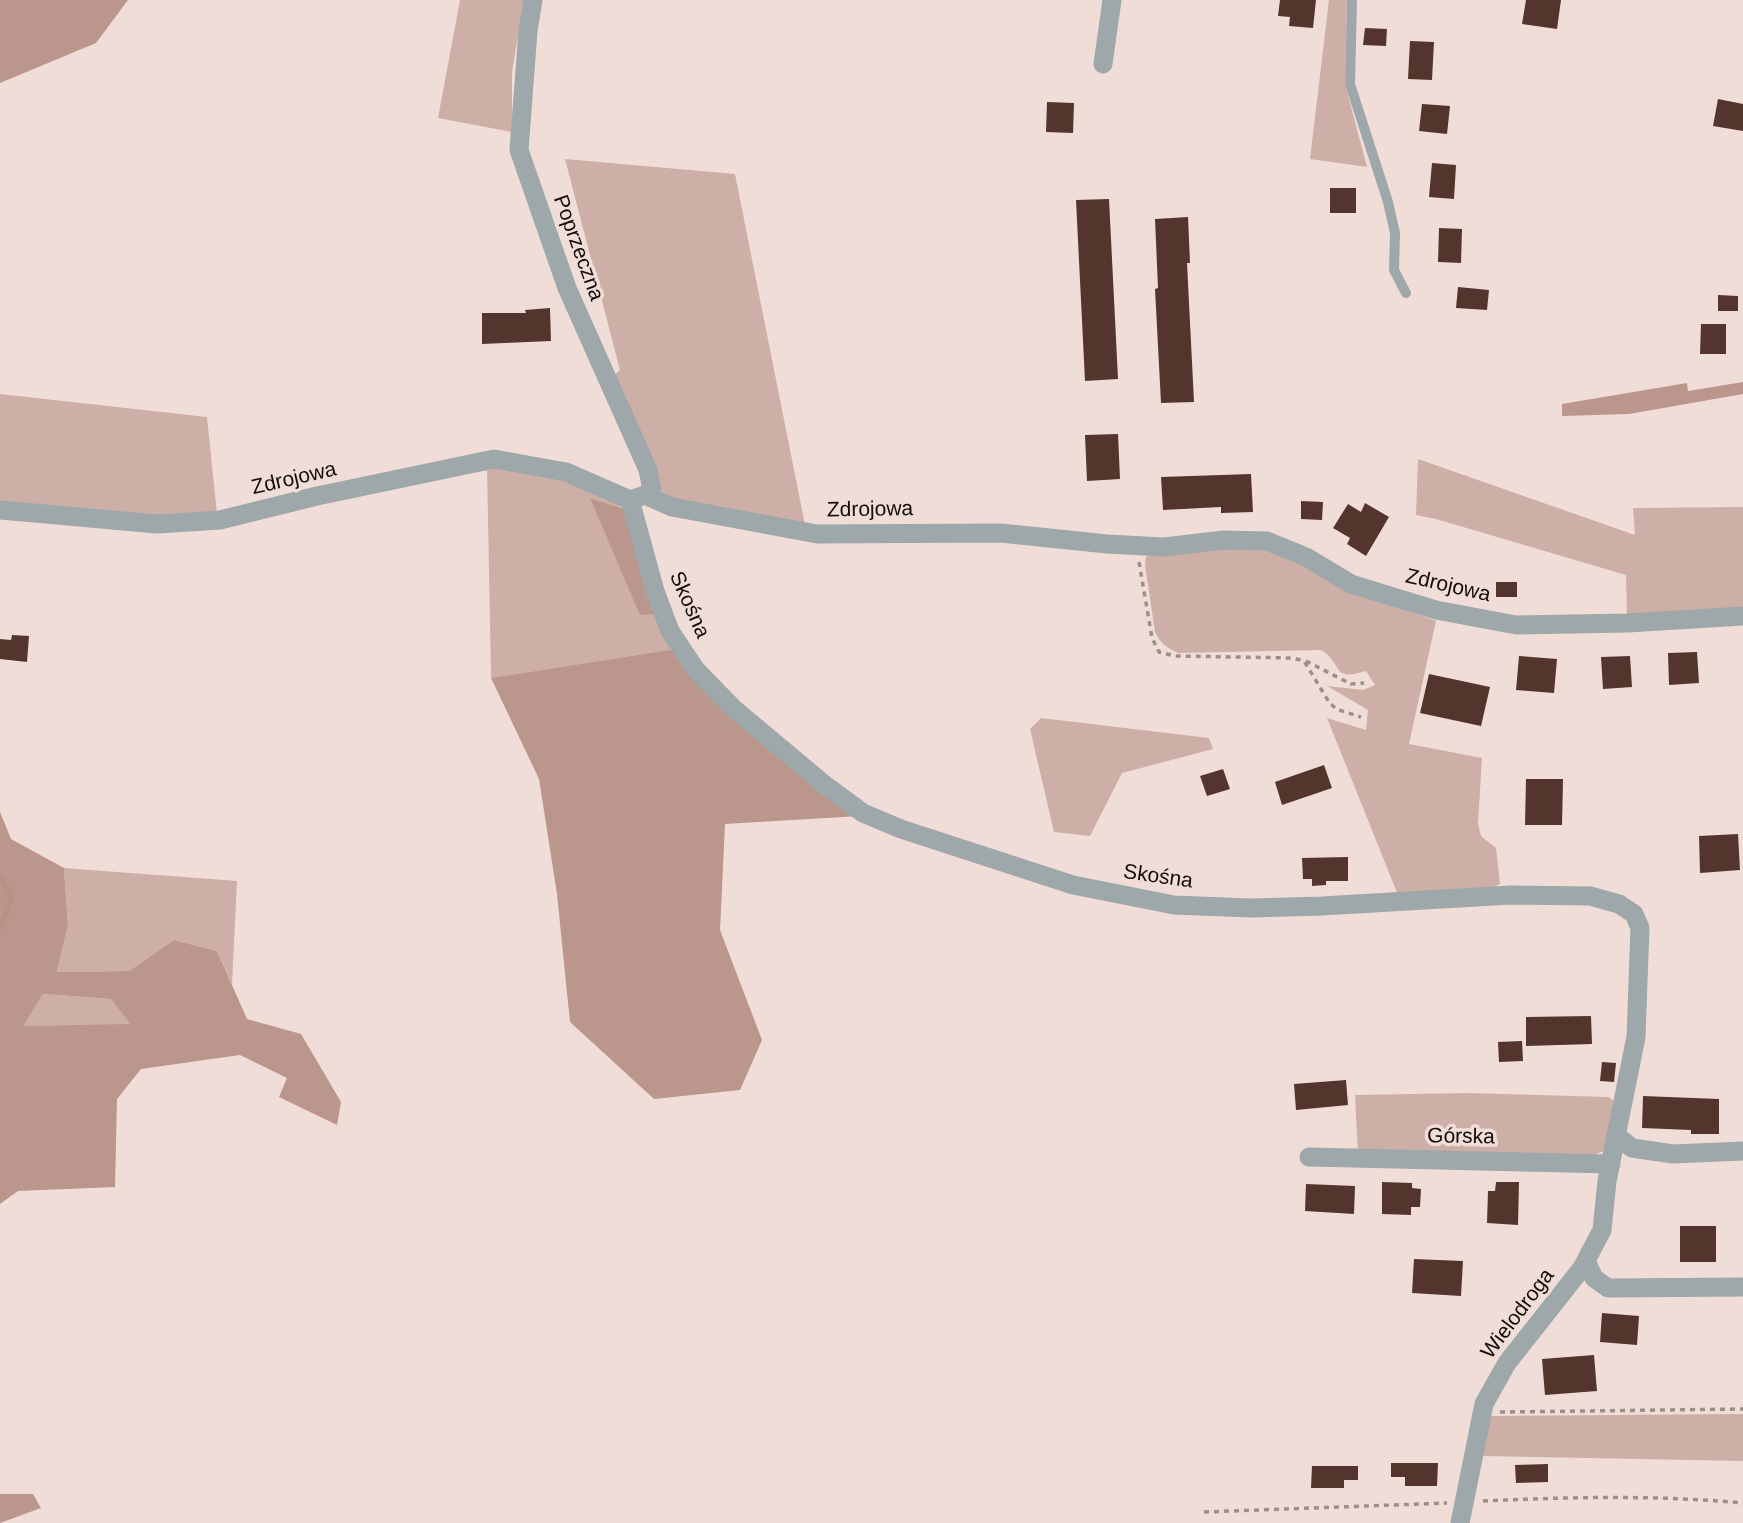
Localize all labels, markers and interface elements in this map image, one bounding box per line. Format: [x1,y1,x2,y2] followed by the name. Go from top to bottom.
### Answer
[547,192,609,304] street label: Poprzeczna
[249,457,339,501] street label: Zdrojowa
[827,497,913,523] street label: Zdrojowa
[1403,564,1493,608] street label: Zdrojowa
[663,568,715,642] street label: Skośna
[1122,860,1194,894] street label: Skośna
[1427,1124,1495,1150] street label: Górska
[1476,1264,1560,1364] street label: Wielodroga

